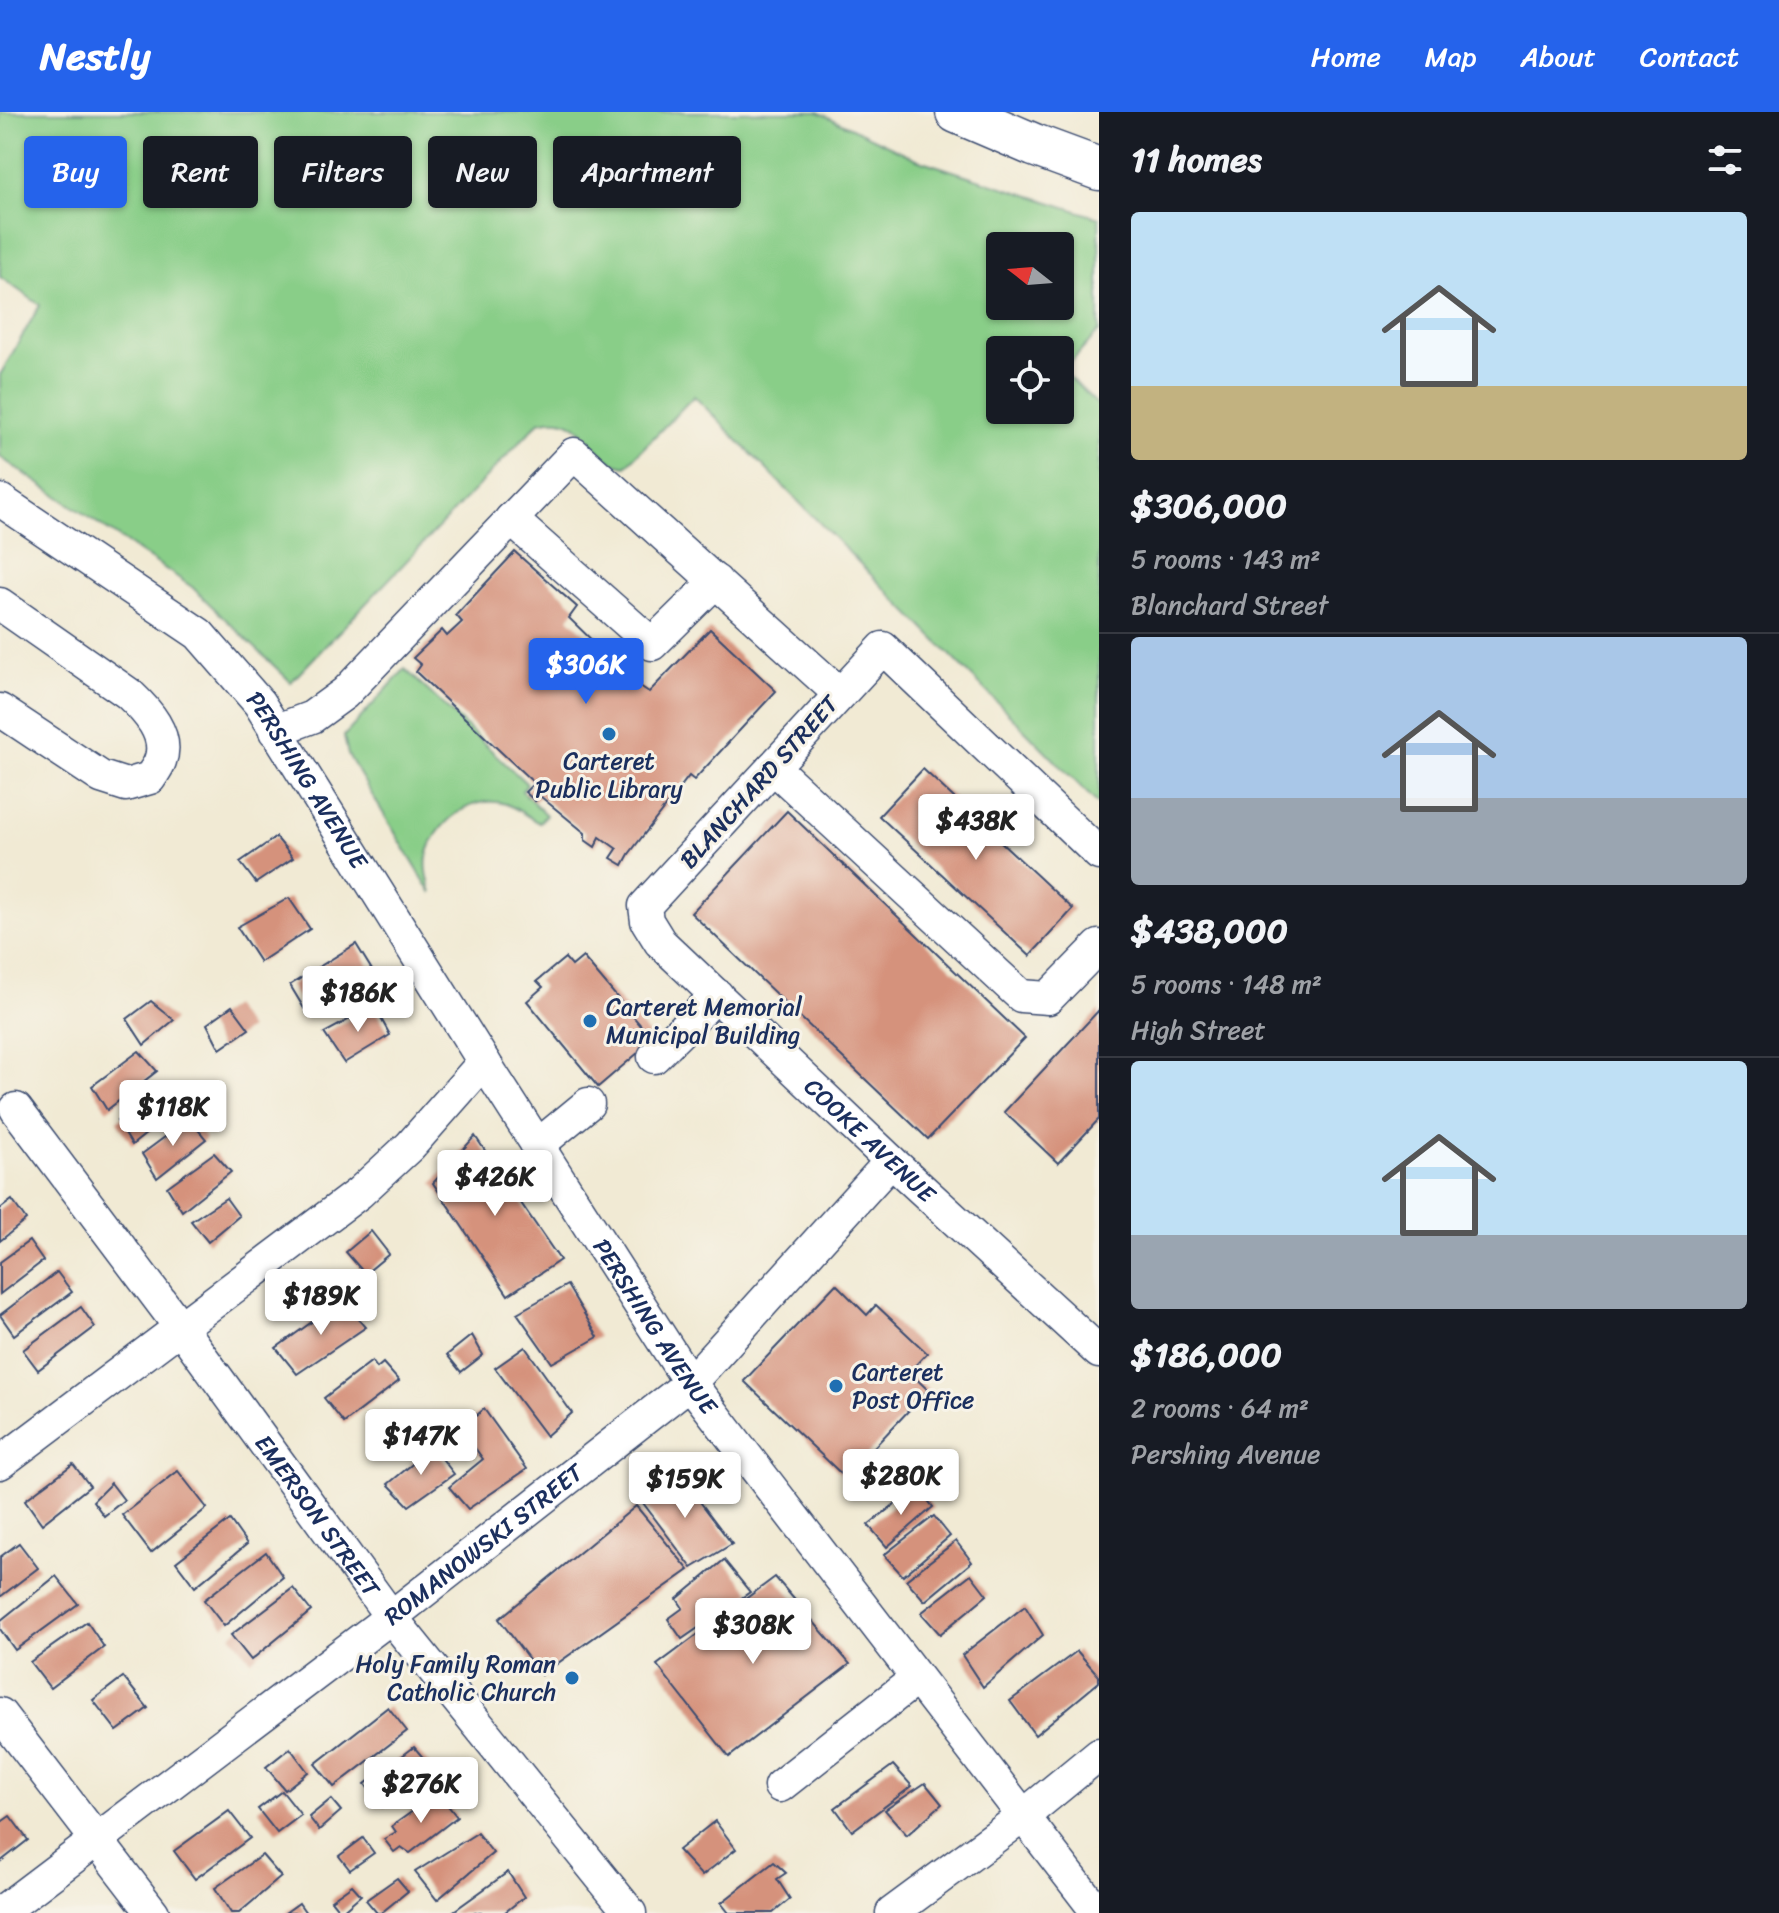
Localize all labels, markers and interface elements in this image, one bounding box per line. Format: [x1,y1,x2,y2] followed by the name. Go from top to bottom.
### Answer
[40,23,151,90] text: Nestly
[1311,32,1381,81] text: Home
[1425,32,1476,81] text: Map
[1520,32,1596,81] text: About
[1640,32,1739,81] text: Contact
[1131,130,1262,190] text: 11 homes
[24,136,127,208] chip: Buy
[143,136,258,208] chip: Rent
[274,136,412,208] chip: Filters
[428,136,537,208] chip: New
[553,136,741,208] chip: Apartment
[1703,138,1747,182] icon: filters
[986,232,1074,320] north arrow
[986,232,1074,424] map controls
[1367,264,1511,408] icon: home
[986,336,1074,424] button: locate
[1131,476,1287,536] text: $306,000
[1131,536,1320,582] text: 5 rooms · 143 m²
[1131,582,1328,628] text: Blanchard Street
[530,638,642,706] pin: $306K
[547,641,625,687] text: $306K
[236,681,380,879] street label: PERSHING AVENUE
[669,684,850,879] street label: BLANCHARD STREET
[1367,689,1511,833] icon: home
[600,725,618,743] marker: Carteret Public Library
[535,740,683,810] place label: Carteret Public Library
[920,794,1032,862] pin: $438K
[936,797,1016,843] text: $438K
[1131,901,1288,961] text: $438,000
[1131,961,1322,1007] text: 5 rooms · 148 m²
[302,966,414,1034] pin: $186K
[321,969,395,1015] text: $186K
[606,986,803,1056] place label: Carteret Memorial Municipal Building
[1131,1007,1266,1053] text: High Street
[581,1012,599,1030] marker: Carteret Memorial Municipal Building
[794,1067,947,1215] street label: COOKE AVENUE
[117,1080,229,1148] pin: $118K
[137,1083,209,1129] text: $118K
[1367,1113,1511,1257] icon: home
[439,1150,551,1218] pin: $426K
[455,1153,535,1199] text: $426K
[581,1230,729,1425] street label: PERSHING AVENUE
[265,1269,377,1337] pin: $189K
[283,1272,359,1318] text: $189K
[1131,1325,1282,1385] text: $186,000
[852,1351,974,1421] place label: Carteret Post Office
[827,1377,845,1395] marker: Carteret Post Office
[1131,1385,1309,1431] text: 2 rooms · 64 m²
[365,1409,477,1477] pin: $147K
[383,1412,459,1458] text: $147K
[243,1425,392,1607] street label: EMERSON STREET
[1131,1431,1320,1477] text: Pershing Avenue
[845,1449,957,1517] pin: $280K
[374,1452,594,1636] street label: ROMANOWSKI STREET
[629,1452,741,1520] pin: $159K
[861,1452,941,1498] text: $280K
[647,1455,723,1501] text: $159K
[697,1598,809,1666] pin: $308K
[713,1601,793,1647] text: $308K
[355,1643,556,1713] place label: Holy Family Roman Catholic Church
[563,1669,581,1687] marker: Holy Family Roman Catholic Church
[365,1757,477,1825] pin: $276K
[382,1760,460,1806] text: $276K

